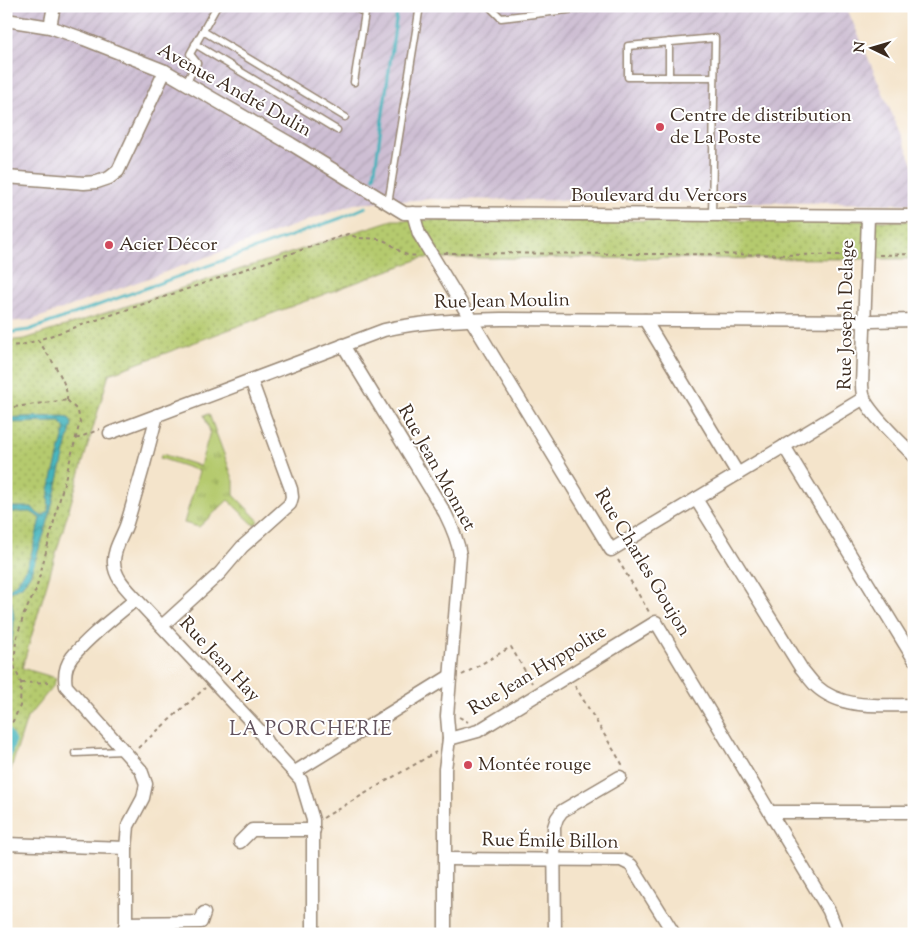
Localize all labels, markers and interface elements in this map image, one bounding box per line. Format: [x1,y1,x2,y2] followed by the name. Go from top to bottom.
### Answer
[848,22,898,72] north arrow
[152,37,316,145] street label: Avenue André Dulin
[851,41,871,53] text: N
[670,103,852,152] place label: Centre de distribution de La Poste
[654,121,666,133] marker: Centre de distribution de La Poste
[571,183,747,210] street label: Boulevard du Vercors
[119,232,217,259] place label: Acier Décor
[103,239,115,251] marker: Acier Décor
[832,240,862,390] street label: Rue Joseph Delage
[434,287,570,317] street label: Rue Jean Moulin
[390,400,482,536] street label: Rue Jean Monnet
[587,484,697,642] street label: Rue Charles Goujon
[172,611,266,709] street label: Rue Jean Hay
[464,619,612,723] street label: Rue Jean Hyppolite
[229,716,393,745] district label: LA PORCHERIE
[478,752,592,779] place label: Montée rouge
[462,759,474,771] marker: Montée rouge
[481,827,619,857] street label: Rue Émile Billon

